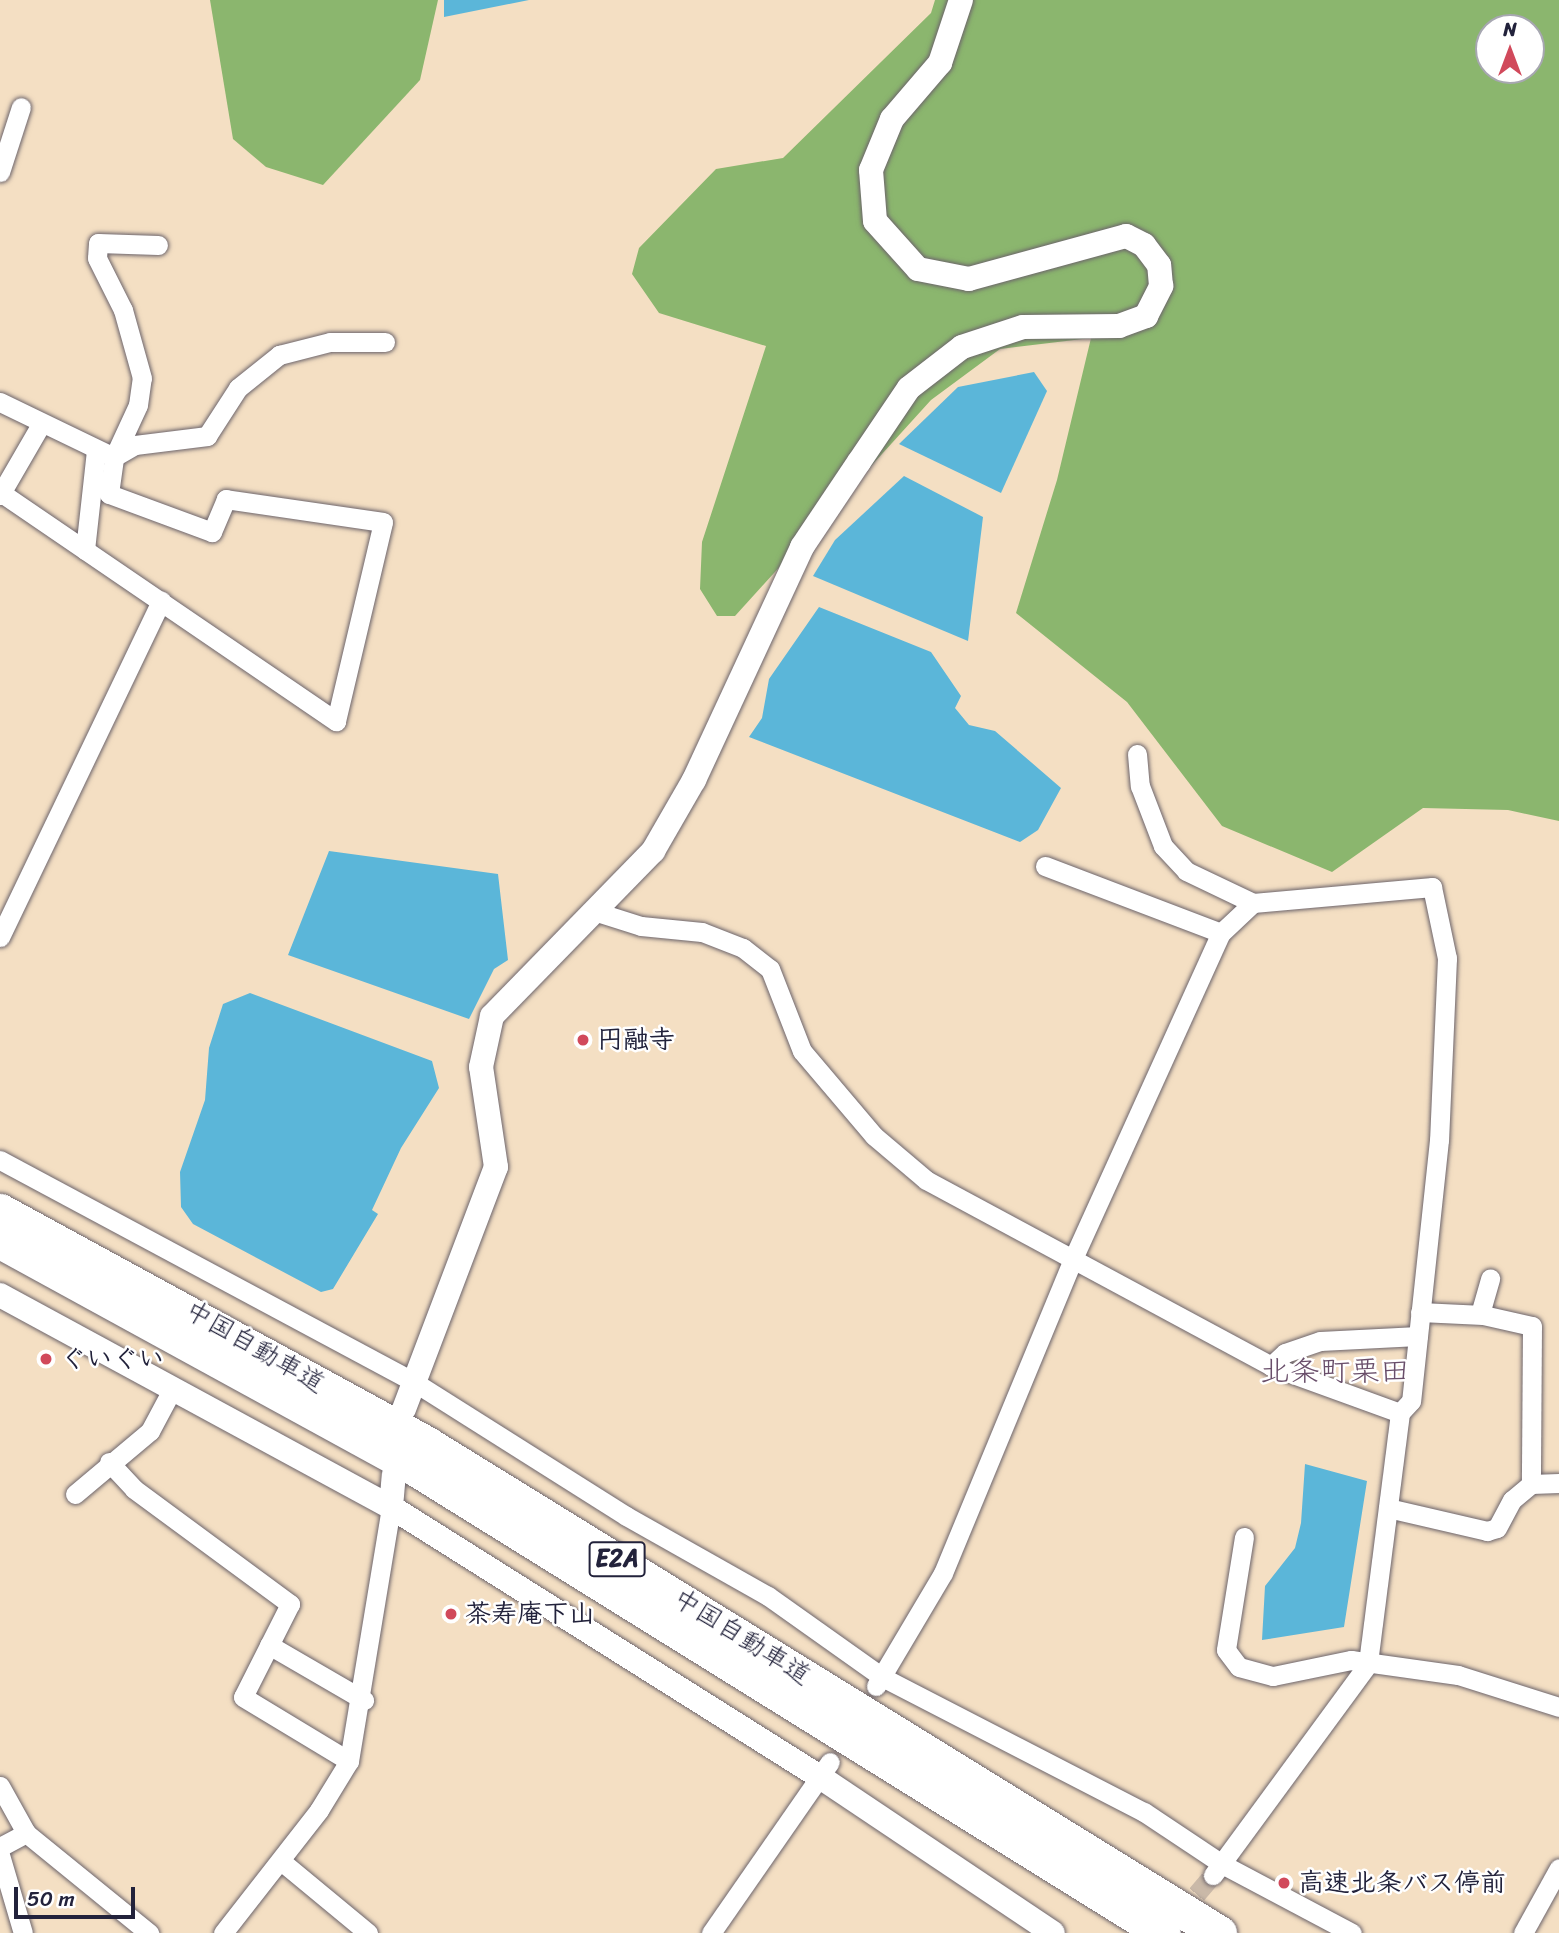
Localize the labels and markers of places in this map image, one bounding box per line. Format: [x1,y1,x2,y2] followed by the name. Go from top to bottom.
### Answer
[597,1024,675,1056] place label: 円融寺
[575,1032,591,1048] marker: 円融寺
[60,1343,164,1375] place label: ぐいぐい
[38,1351,54,1367] marker: ぐいぐい
[465,1598,595,1630] place label: 茶寿庵下山
[443,1606,459,1622] marker: 茶寿庵下山
[1298,1867,1506,1899] place label: 高速北条バス停前
[1276,1875,1292,1891] marker: 高速北条バス停前

